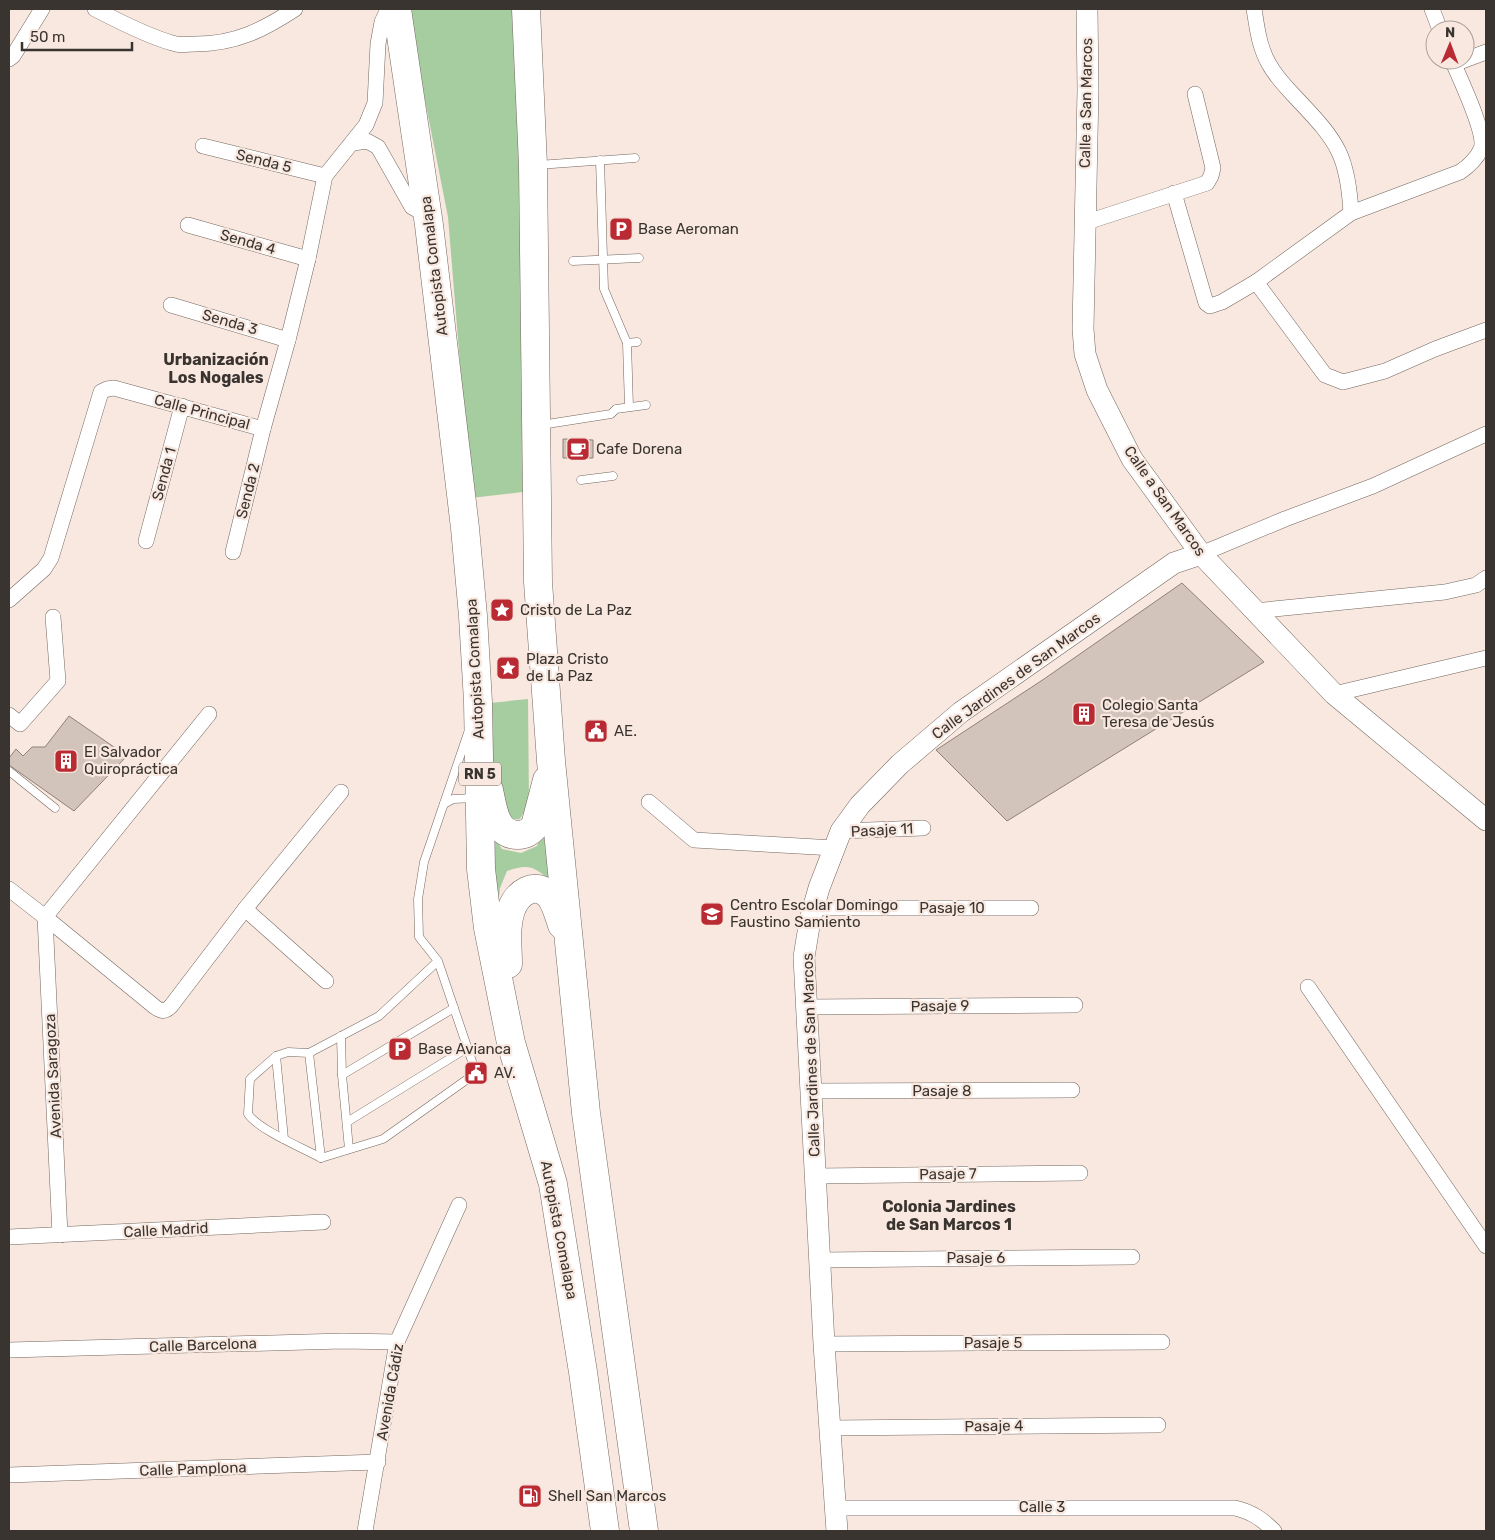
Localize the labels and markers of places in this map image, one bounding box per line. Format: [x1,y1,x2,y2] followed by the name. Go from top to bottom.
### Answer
[608,216,634,242] parking icon: Base Aeroman
[638,220,739,238] place label: Base Aeroman
[565,436,591,462] cafe icon: Cafe Dorena
[596,440,682,458] place label: Cafe Dorena
[489,597,515,623] place icon: Cristo de La Paz
[520,601,632,619] place label: Cristo de La Paz
[526,650,609,685] place label: Plaza Cristo de La Paz
[495,655,521,681] place icon: Plaza Cristo de La Paz
[1102,696,1215,731] place label: Colegio Santa Teresa de Jesús
[1071,701,1097,727] building icon: Colegio Santa Teresa de Jesús
[583,718,609,744] public building icon: AE.
[614,722,637,740] place label: AE.
[84,743,178,778] place label: El Salvador Quiropráctica
[53,748,79,774] building icon: El Salvador Quiropráctica
[730,896,898,931] place label: Centro Escolar Domingo Faustino Samiento
[699,901,725,927] school or university icon: Centro Escolar Domingo Faustino Samiento
[387,1036,413,1062] parking icon: Base Avianca
[418,1040,511,1058] place label: Base Avianca
[463,1060,489,1086] public building icon: AV.
[494,1064,516,1082] place label: AV.
[517,1483,543,1509] fuel station icon: Shell San Marcos
[548,1487,667,1505] place label: Shell San Marcos

